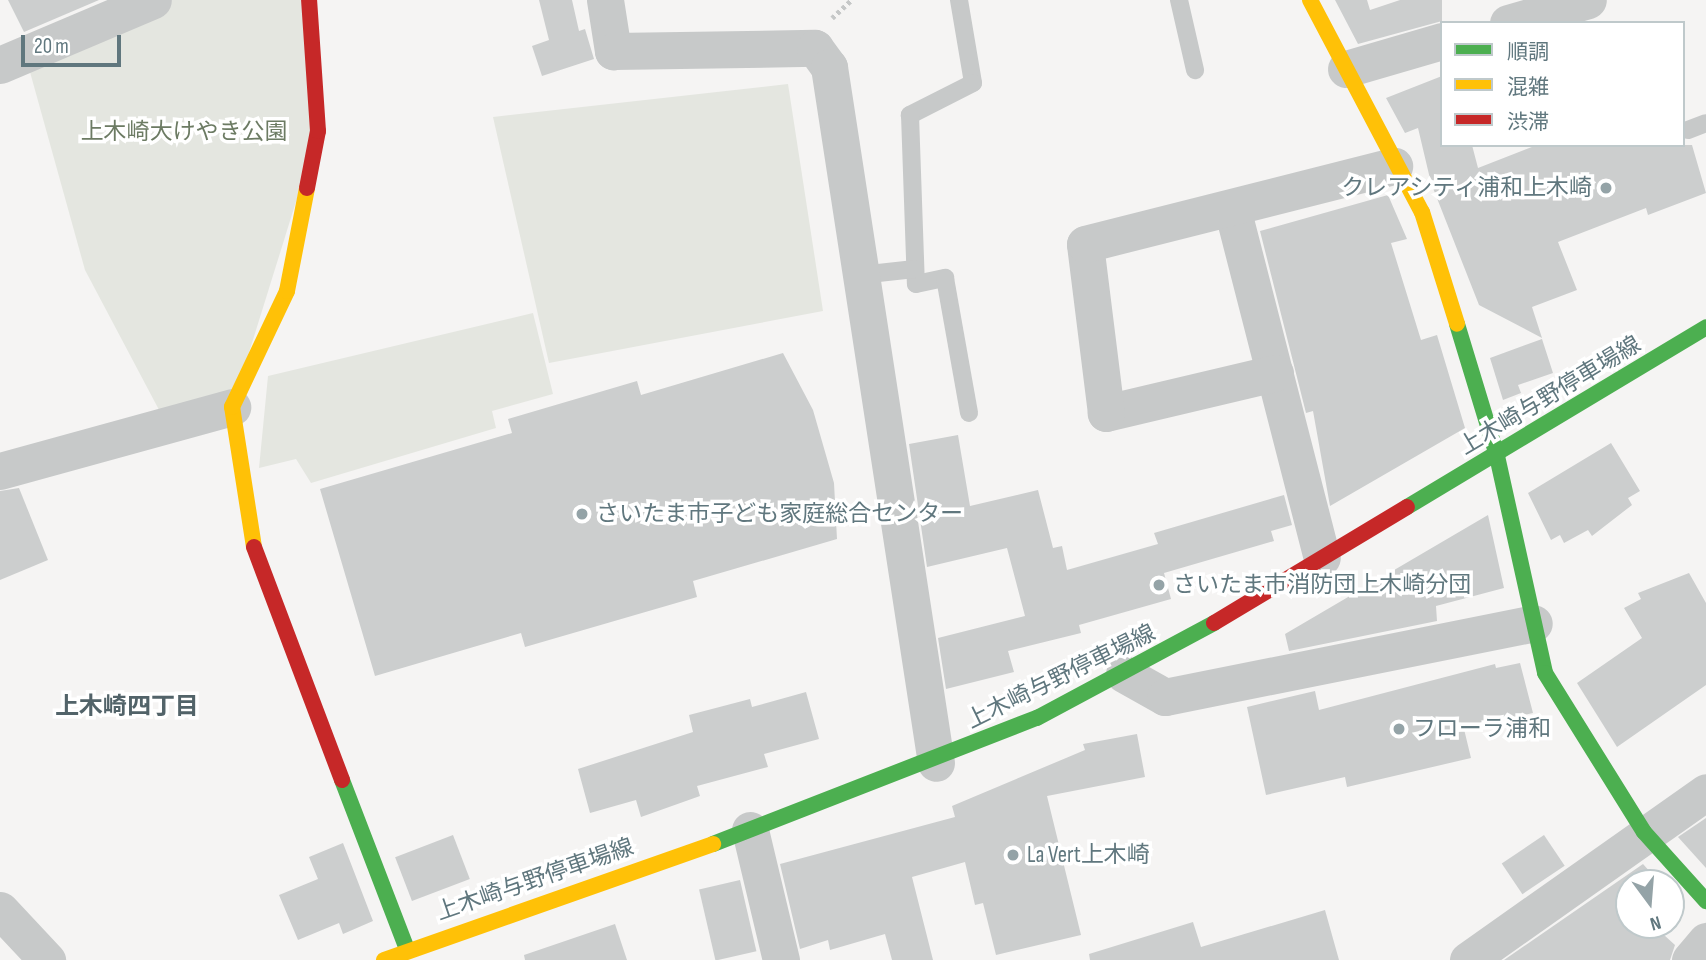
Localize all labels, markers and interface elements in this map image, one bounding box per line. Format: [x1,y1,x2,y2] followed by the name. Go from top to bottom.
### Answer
[24,21,124,65] scale bar
[1440,21,1685,147] legend
[34,34,69,59] text: 20 m
[1507,40,1549,65] text: 順調
[1507,75,1549,100] text: 混雑
[1507,110,1549,135] text: 渋滞
[81,118,287,146] park label: 上木崎大けやき公園
[1339,174,1592,202] place label: クレアシティ浦和上木崎
[1598,180,1614,196] marker: クレアシティ浦和上木崎
[1454,331,1646,461] street label: 上木崎与野停車場線
[596,500,964,528] place label: さいたま市子ども家庭総合センター
[574,506,590,522] marker: さいたま市子ども家庭総合センター
[1173,571,1472,599] place label: さいたま市消防団上木崎分団
[1151,577,1167,593] marker: さいたま市消防団上木崎分団
[962,619,1160,735] street label: 上木崎与野停車場線
[55,693,199,721] district label: 上木崎四丁目
[1413,715,1551,743] place label: フローラ浦和
[1391,721,1407,737] marker: フローラ浦和
[433,833,637,927] street label: 上木崎与野停車場線
[1027,841,1150,869] place label: La Vert上木崎
[1005,847,1021,863] marker: La Vert上木崎
[1615,869,1685,939] north arrow
[1647,910,1663,935] text: N

